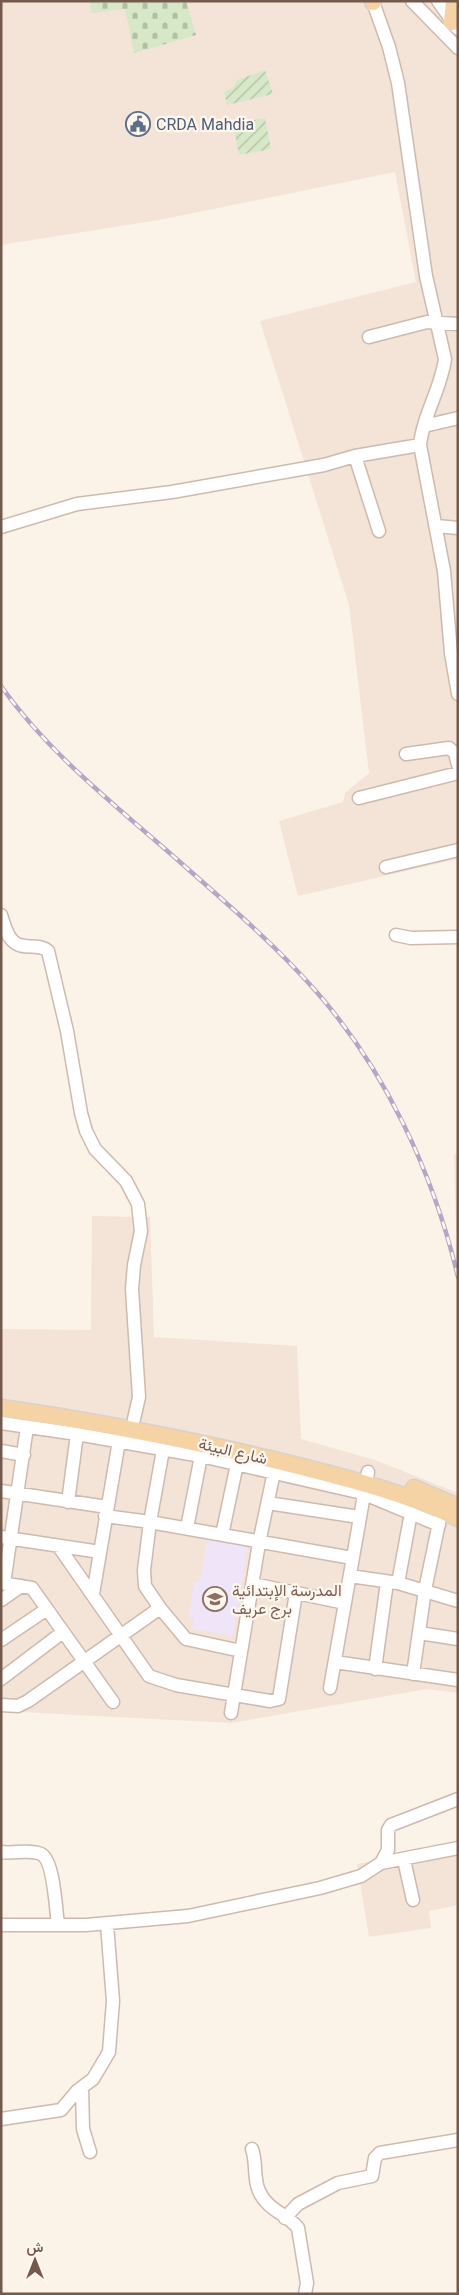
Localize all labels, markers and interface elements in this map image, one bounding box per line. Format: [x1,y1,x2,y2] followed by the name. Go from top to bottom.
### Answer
[125,111,151,137] public building icon: CRDA Mahdia
[156,115,254,134] place label: CRDA Mahdia
[196,1434,269,1470] street label: شارع البيئة
[232,1581,342,1620] place label: المدرسة الإبتدائية برج عريف
[202,1586,228,1612] school or university icon: المدرسة الإبتدائية برج عريف
[10,2235,60,2285] north arrow
[27,2239,44,2256] text: ش

